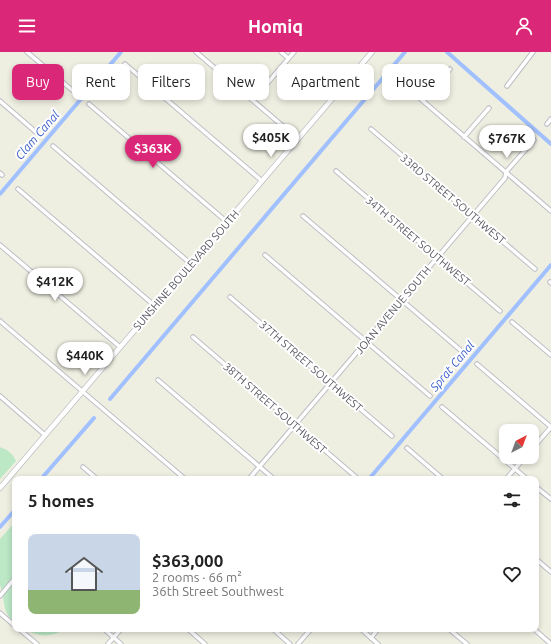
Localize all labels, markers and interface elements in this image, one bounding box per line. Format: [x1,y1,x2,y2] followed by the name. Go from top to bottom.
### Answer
[16,15,38,37] icon: menu
[513,15,535,37] icon: person
[248,16,303,36] text: Homiq
[12,64,64,100] chip: Buy
[72,64,130,100] chip: Rent
[138,64,205,100] chip: Filters
[213,64,269,100] chip: New
[277,64,374,100] chip: Apartment
[382,64,450,100] chip: House
[12,108,62,162] water label: Clam Canal
[243,124,299,158] pin: $405K
[479,125,535,159] pin: $767K
[252,130,290,144] text: $405K
[488,131,526,145] text: $767K
[125,135,181,169] pin: $363K
[134,141,172,155] text: $363K
[398,152,508,246] street label: 33RD STREET SOUTHWEST
[364,194,472,288] street label: 34TH STREET SOUTHWEST
[131,208,241,332] street label: SUNSHINE BOULEVARD SOUTH
[353,264,433,356] street label: JOAN AVENUE SOUTH
[27,268,83,302] pin: $412K
[36,274,74,288] text: $412K
[257,318,365,414] street label: 37TH STREET SOUTHWEST
[427,338,477,394] water label: Sprat Canal
[57,342,113,376] pin: $440K
[66,348,104,362] text: $440K
[221,360,329,456] street label: 38TH STREET SOUTHWEST
[499,424,539,464] north arrow
[499,424,539,464] map controls
[501,489,523,511] icon: filters
[28,491,94,510] text: 5 homes
[60,550,108,598] icon: home
[152,551,223,570] text: $363,000
[501,563,523,585] icon: heart
[152,570,242,584] text: 2 rooms · 66 m²
[152,584,284,598] text: 36th Street Southwest

